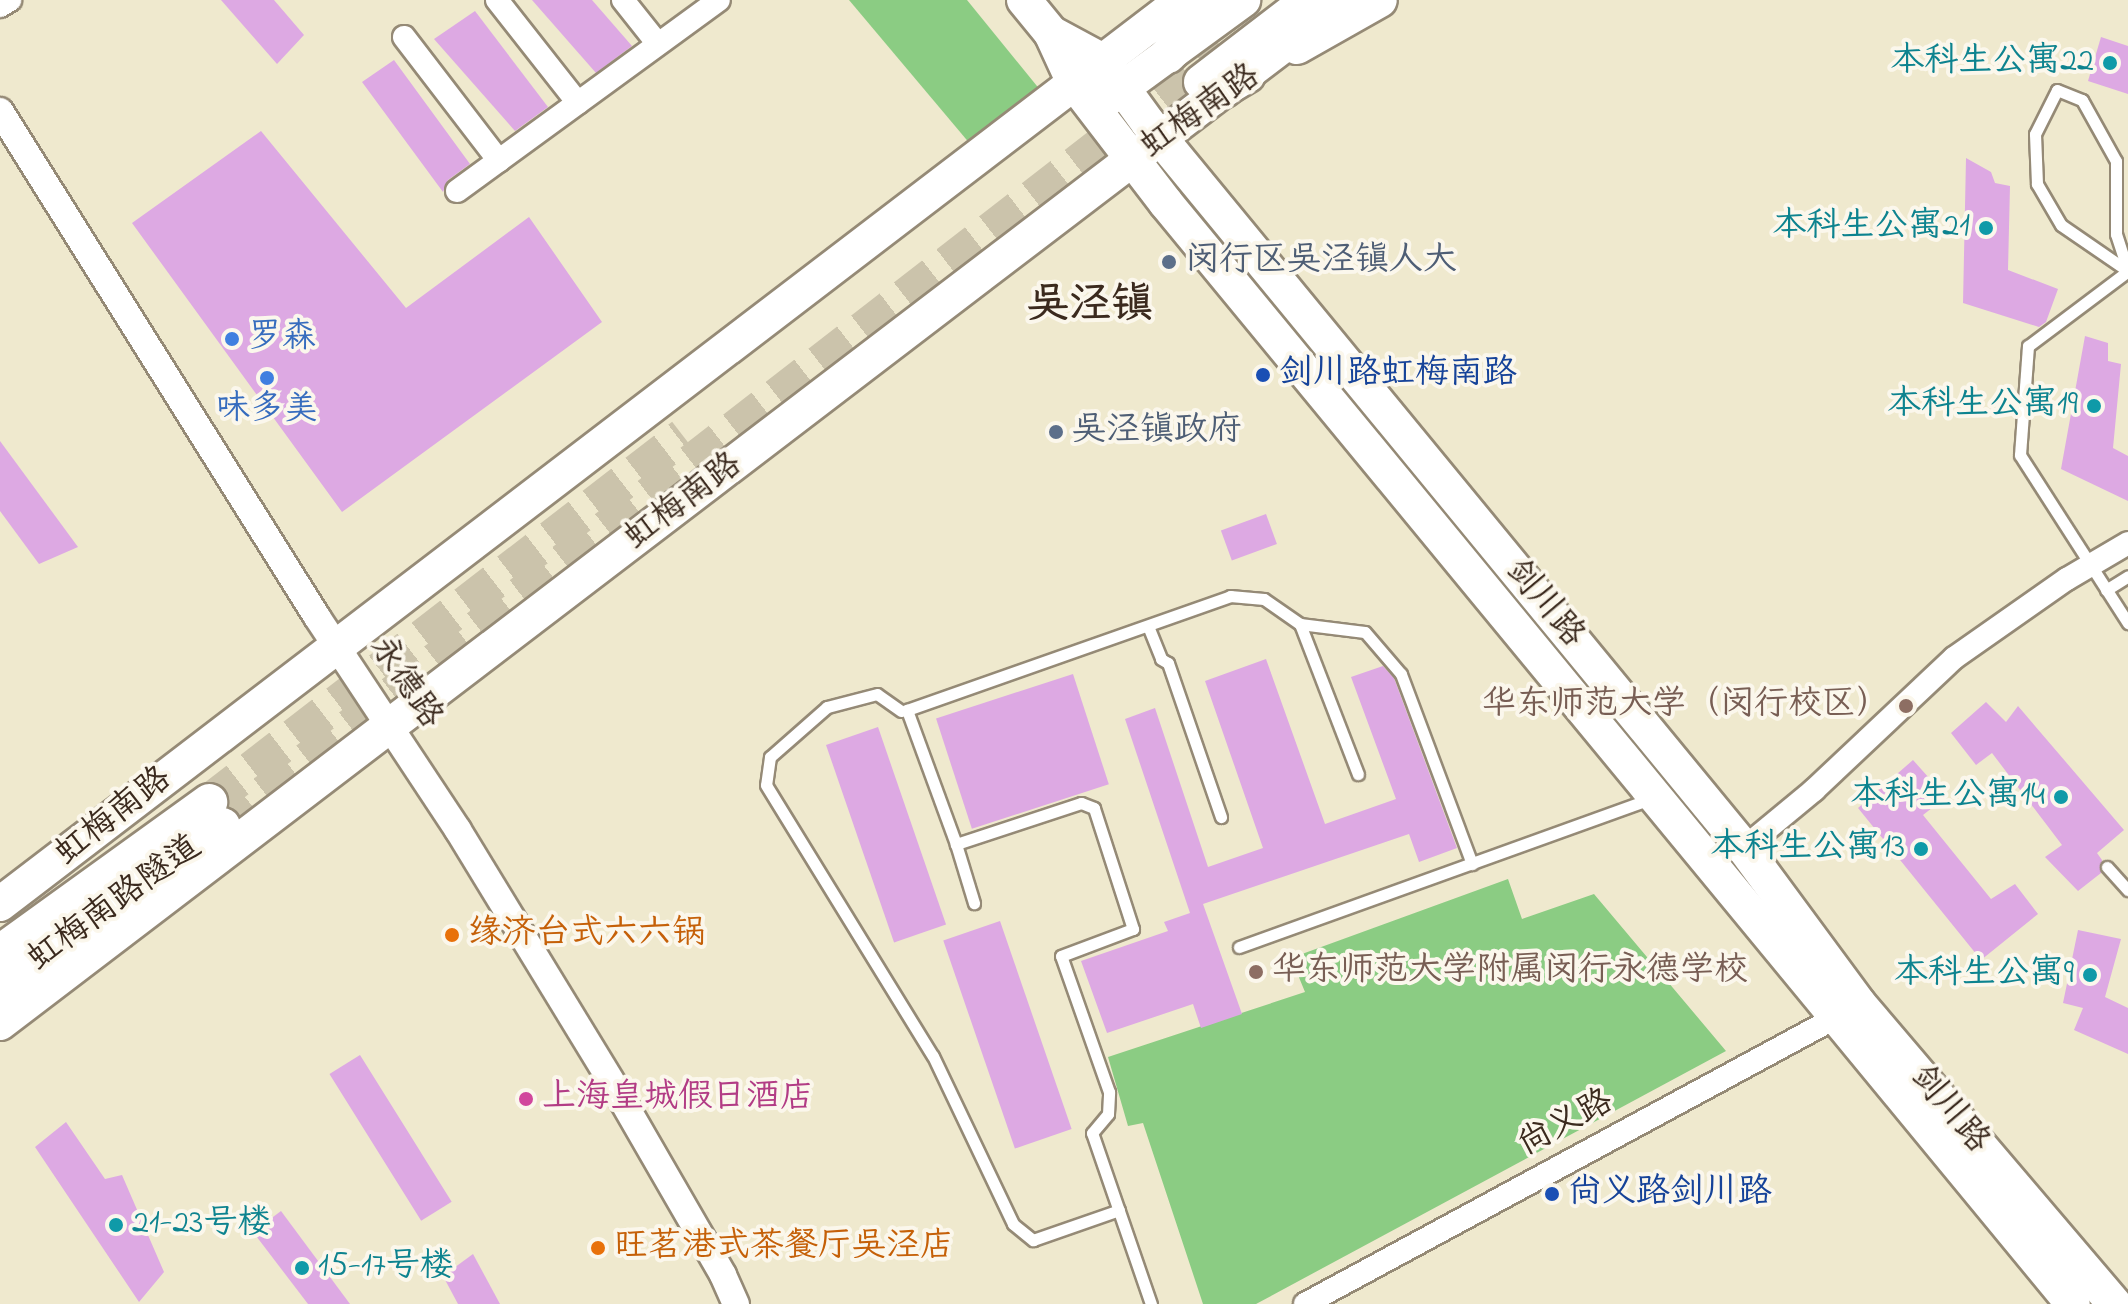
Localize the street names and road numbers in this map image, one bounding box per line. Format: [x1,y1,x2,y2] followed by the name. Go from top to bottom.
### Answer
[1134,56,1268,168] street label: 虹梅南路
[617,445,751,559] street label: 虹梅南路
[1496,552,1592,656] street label: 剑川路
[360,629,450,737] street label: 永德路
[48,759,180,875] street label: 虹梅南路
[20,828,210,980] street label: 虹梅南路隧道
[1901,1058,1997,1162] street label: 剑川路
[1511,1082,1621,1166] street label: 尚义路

